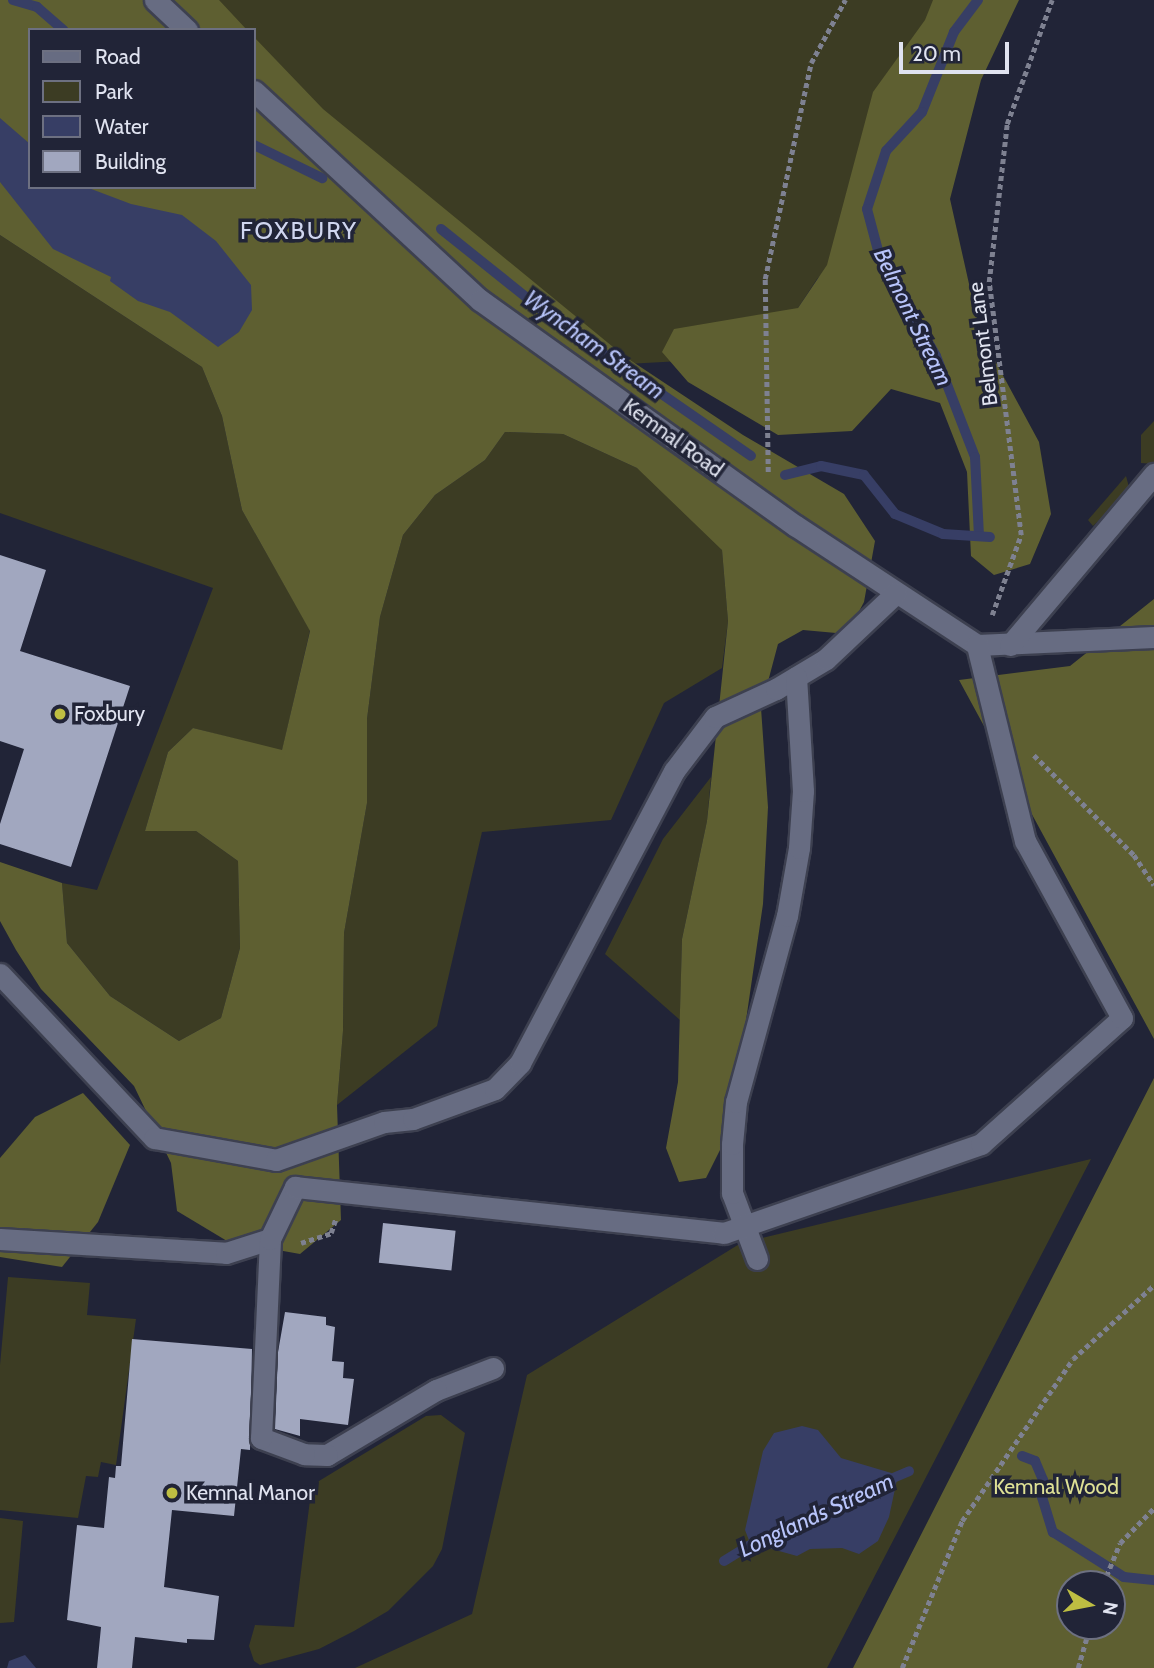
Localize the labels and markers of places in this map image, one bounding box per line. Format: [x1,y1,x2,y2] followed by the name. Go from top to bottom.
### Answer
[74,701,145,727] place label: Foxbury
[52,706,68,722] marker: Foxbury
[186,1480,315,1506] place label: Kemnal Manor
[164,1485,180,1501] marker: Kemnal Manor

